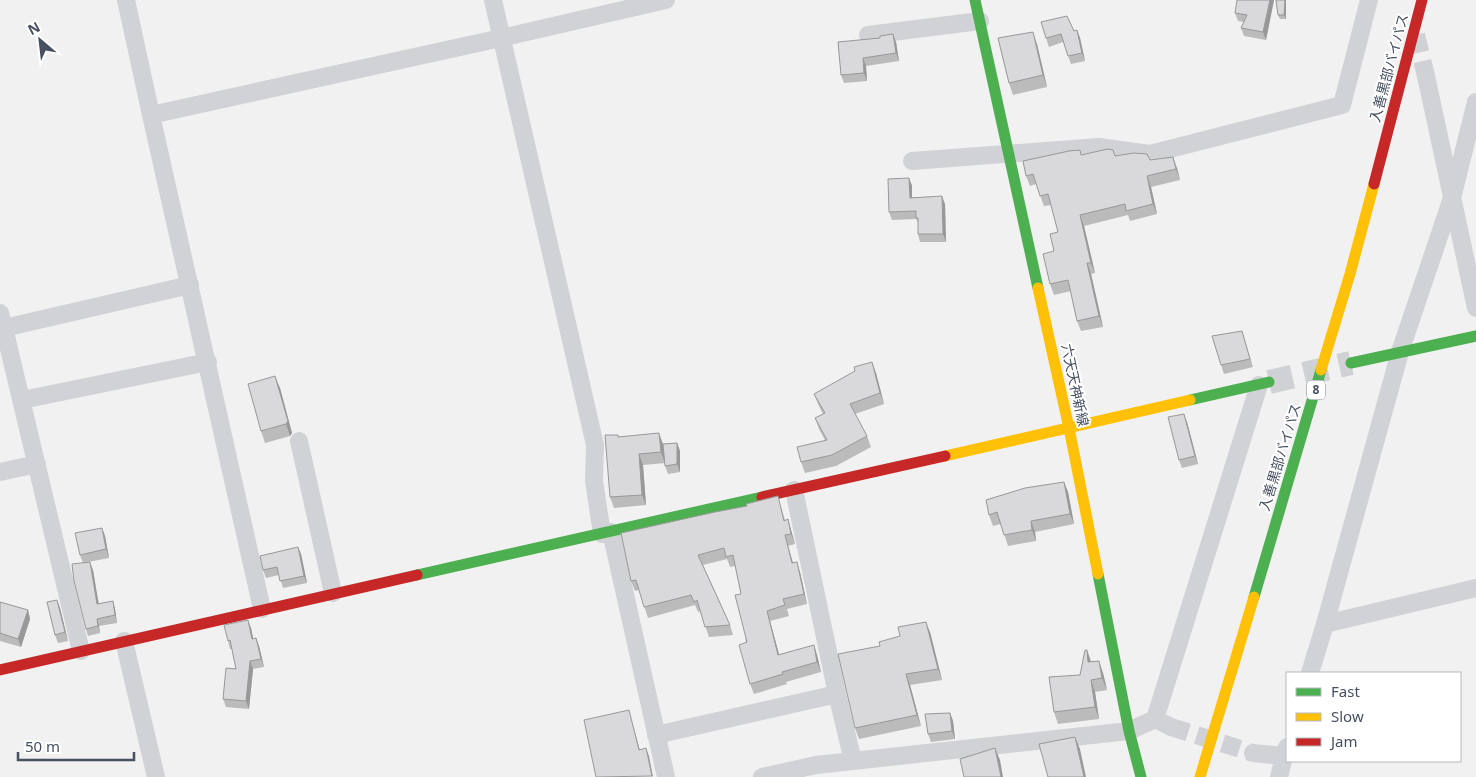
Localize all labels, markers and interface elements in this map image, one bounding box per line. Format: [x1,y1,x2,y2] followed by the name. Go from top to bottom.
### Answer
[1365,11,1412,124] street label: 入善黒部バイパス
[15,15,65,65] north arrow
[24,17,43,39] text: N
[1057,342,1094,428] street label: 六天天神新線
[1307,380,1325,400] road number: 8
[1254,401,1305,513] street label: 入善黒部バイパス
[1286,672,1461,762] legend
[1331,681,1360,701] text: Fast
[1331,706,1364,726] text: Slow
[18,730,134,762] scale bar
[1329,731,1358,751] text: Jam
[25,736,60,756] text: 50 m

